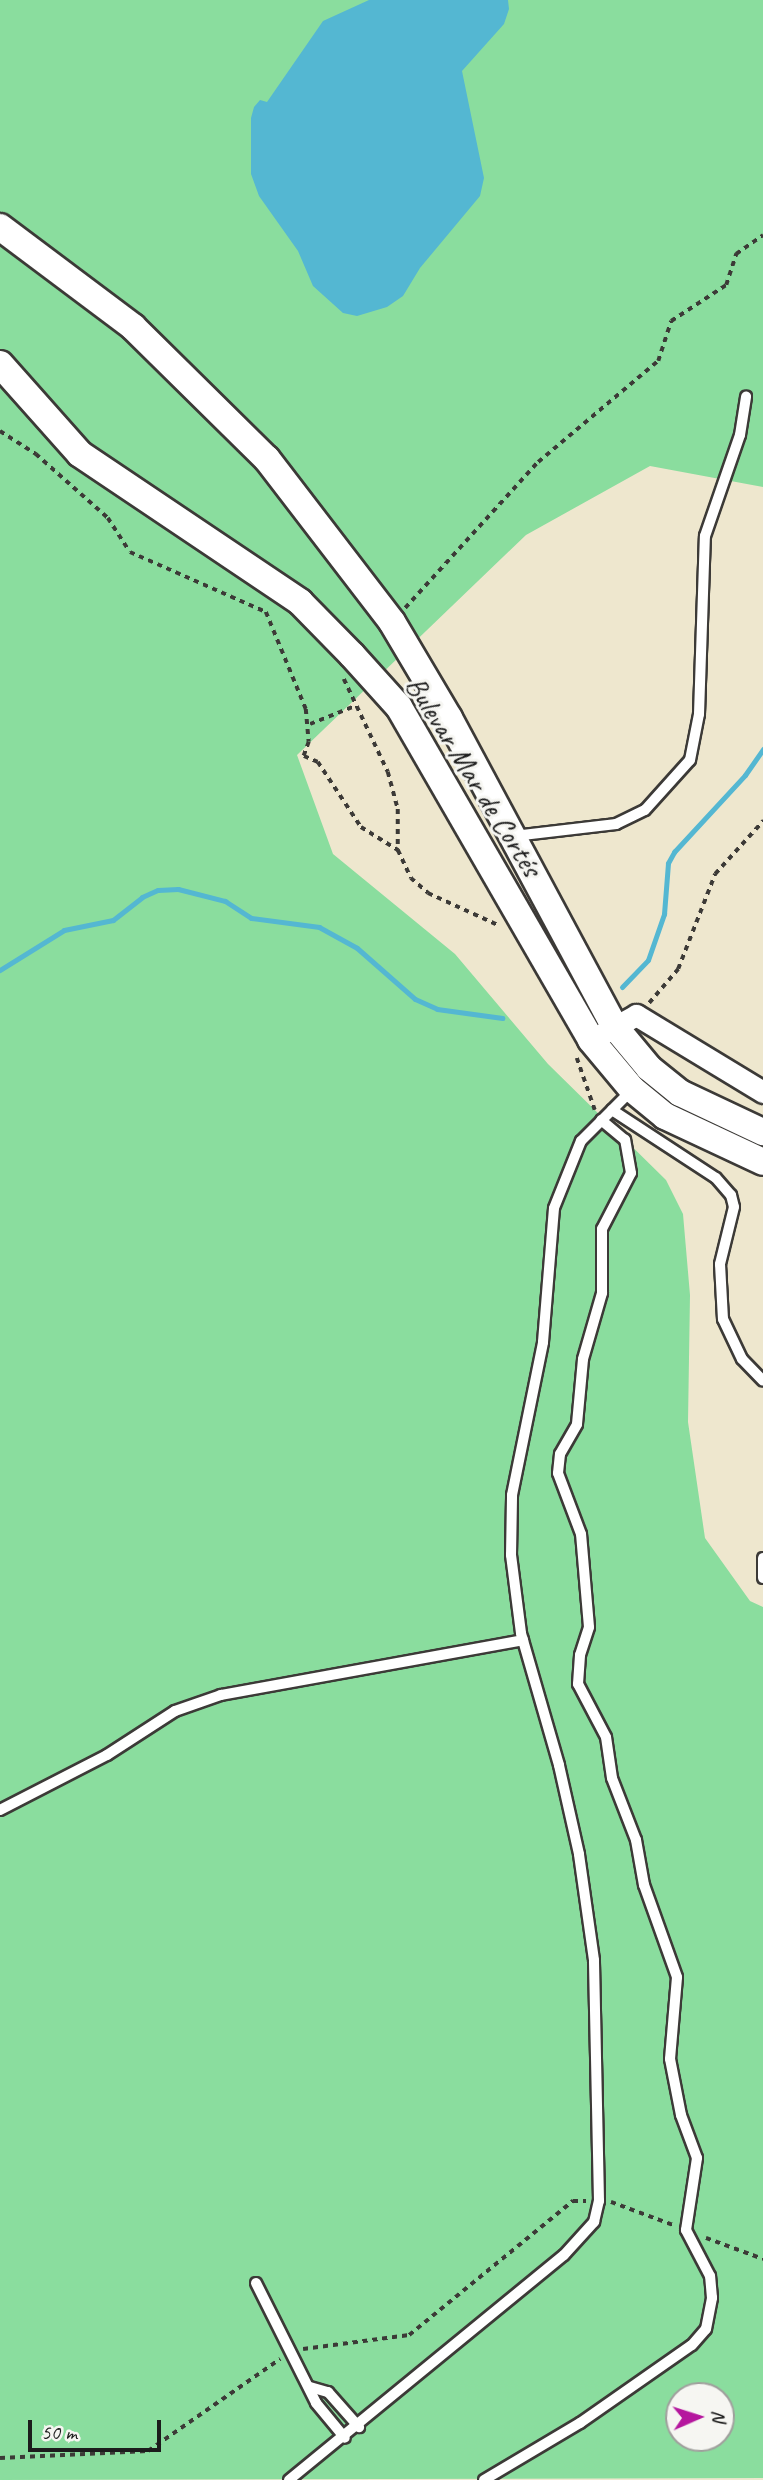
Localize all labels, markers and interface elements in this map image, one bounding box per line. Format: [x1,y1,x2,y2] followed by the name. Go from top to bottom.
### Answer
[398,669,550,883] street label: Bulevar Mar de Cortés
[665,2382,735,2452] north arrow
[32,2406,164,2450] scale bar
[707,2409,731,2423] text: N
[41,2419,77,2445] text: 50 m

